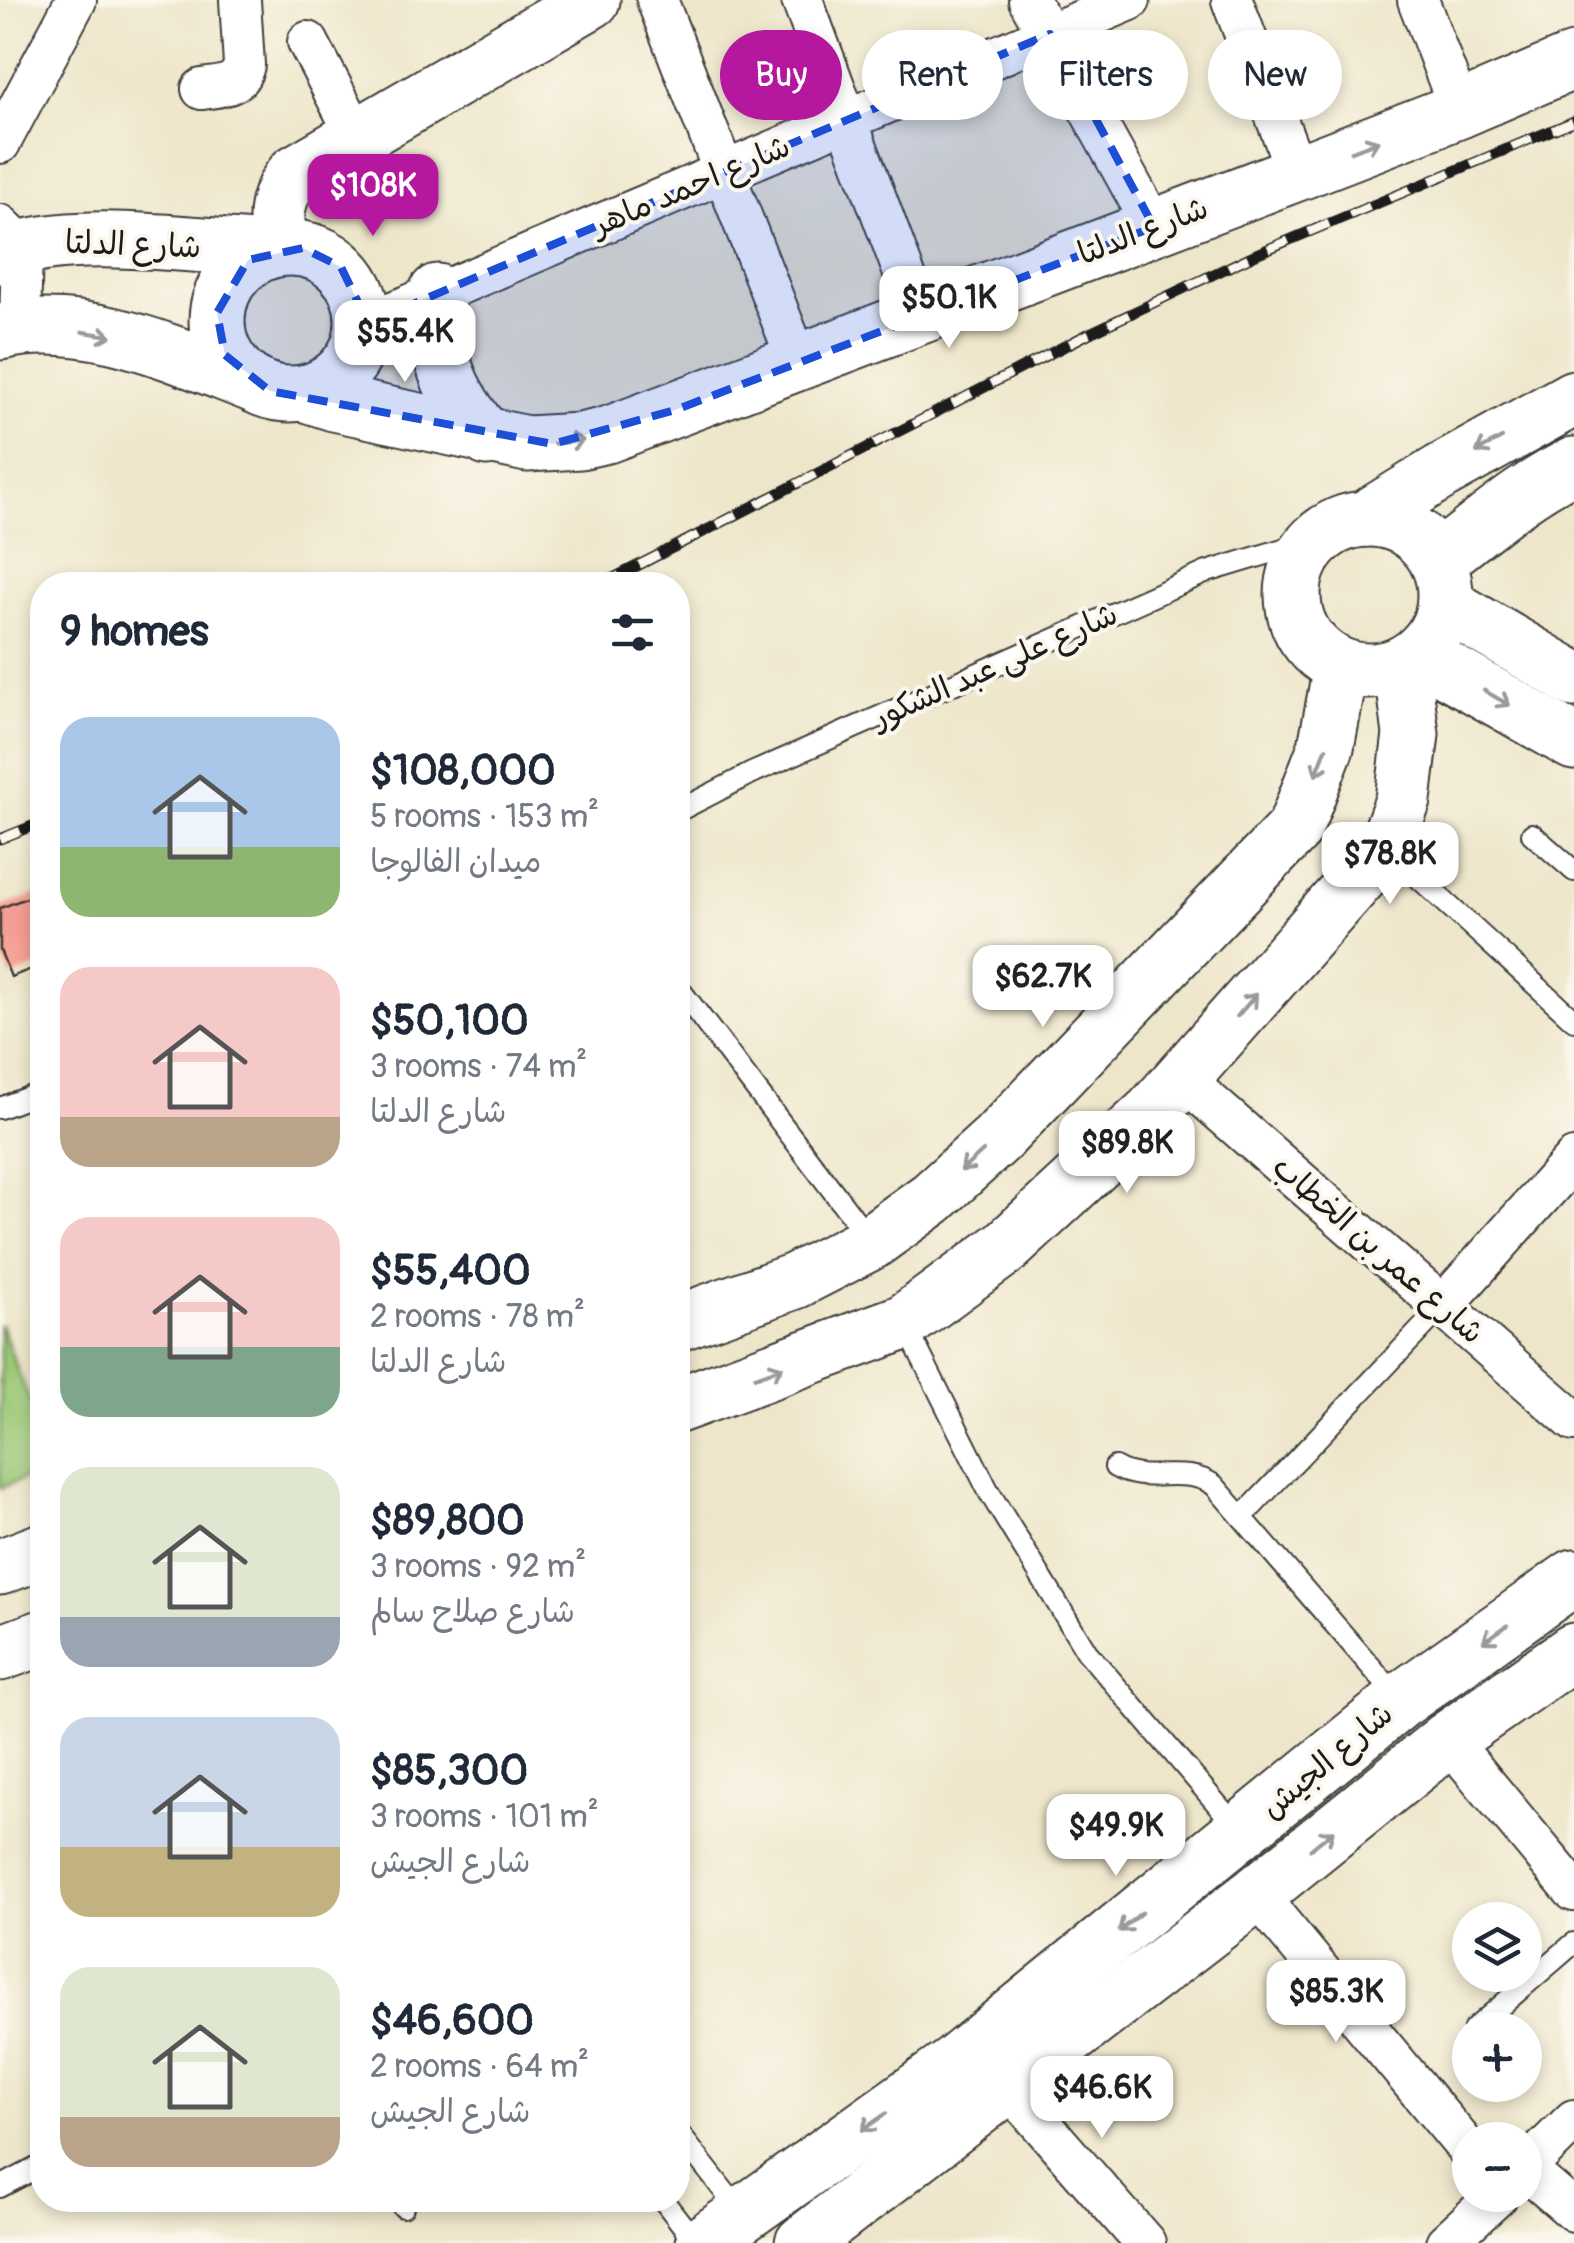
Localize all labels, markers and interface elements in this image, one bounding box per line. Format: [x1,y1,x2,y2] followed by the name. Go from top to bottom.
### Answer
[720,30,842,120] chip: Buy
[862,30,1003,120] chip: Rent
[1023,30,1188,120] chip: Filters
[1208,30,1342,120] chip: New
[583,126,797,249] street label: شارع احمد ماهر
[1350,136,1380,154] one-way arrow
[303,154,443,239] pin: $108K
[329,166,417,206] text: $108K
[1072,188,1215,276] street label: شارع الدلتا
[64,223,202,269] street label: شارع الدلتا
[868,266,1030,351] pin: $50.1K
[901,278,997,318] text: $50.1K
[324,300,486,385] pin: $55.4K
[357,312,453,352] text: $55.4K
[80,325,112,344] one-way arrow
[553,432,585,451] one-way arrow
[1474,436,1504,456] one-way arrow
[863,594,1125,741] street label: شارع على عبد الشكور
[605,605,660,660] icon: filters
[60,606,209,658] text: 9 homes
[1482,688,1510,708] one-way arrow
[370,745,556,797] text: $108,000
[1310,746,1328,776] one-way arrow
[140,757,260,877] icon: home
[370,797,599,837] text: 5 rooms · 153 m²
[1309,822,1471,907] pin: $78.8K
[1344,834,1436,874] text: $78.8K
[370,842,541,882] text: ميدان الفالوجا
[962,945,1124,1030] pin: $62.7K
[994,957,1092,997] text: $62.7K
[1235,993,1258,1018] one-way arrow
[370,995,529,1047] text: $50,100
[140,1007,260,1127] icon: home
[370,1047,587,1087] text: 3 rooms · 74 m²
[370,1092,506,1132] text: شارع الدلتا
[1046,1111,1208,1196] pin: $89.8K
[1081,1123,1173,1163] text: $89.8K
[1263,1147,1492,1354] street label: شارع عمر بن الخطاب
[961,1149,985,1173] one-way arrow
[370,1245,531,1297] text: $55,400
[140,1257,260,1377] icon: home
[370,1297,585,1337] text: 2 rooms · 78 m²
[370,1342,506,1382] text: شارع الدلتا
[753,1362,784,1380] one-way arrow
[370,1495,525,1547] text: $89,800
[140,1507,260,1627] icon: home
[370,1547,586,1587] text: 3 rooms · 92 m²
[370,1592,575,1632] text: شارع صلاح سالم
[1481,1623,1509,1644] one-way arrow
[1253,1694,1403,1829] street label: شارع الجيش
[370,1745,528,1797] text: $85,300
[140,1757,260,1877] icon: home
[1035,1794,1197,1879] pin: $49.9K
[370,1797,599,1837] text: 3 rooms · 101 m²
[1068,1806,1164,1846] text: $49.9K
[1309,1829,1335,1851] one-way arrow
[370,1842,530,1882] text: شارع الجيش
[1452,1902,1542,2212] map controls
[1452,1902,1542,1992] button: layers
[1117,1911,1144,1932] one-way arrow
[1255,1960,1417,2045] pin: $85.3K
[1289,1972,1383,2012] text: $85.3K
[370,1995,534,2047] text: $46,600
[140,2007,260,2127] icon: home
[1452,2012,1542,2102] button: +
[370,2047,589,2087] text: 2 rooms · 64 m²
[1021,2056,1183,2141] pin: $46.6K
[1052,2068,1152,2108] text: $46.6K
[370,2092,530,2132] text: شارع الجيش
[860,2111,888,2132] one-way arrow
[1452,2122,1542,2212] button: −

